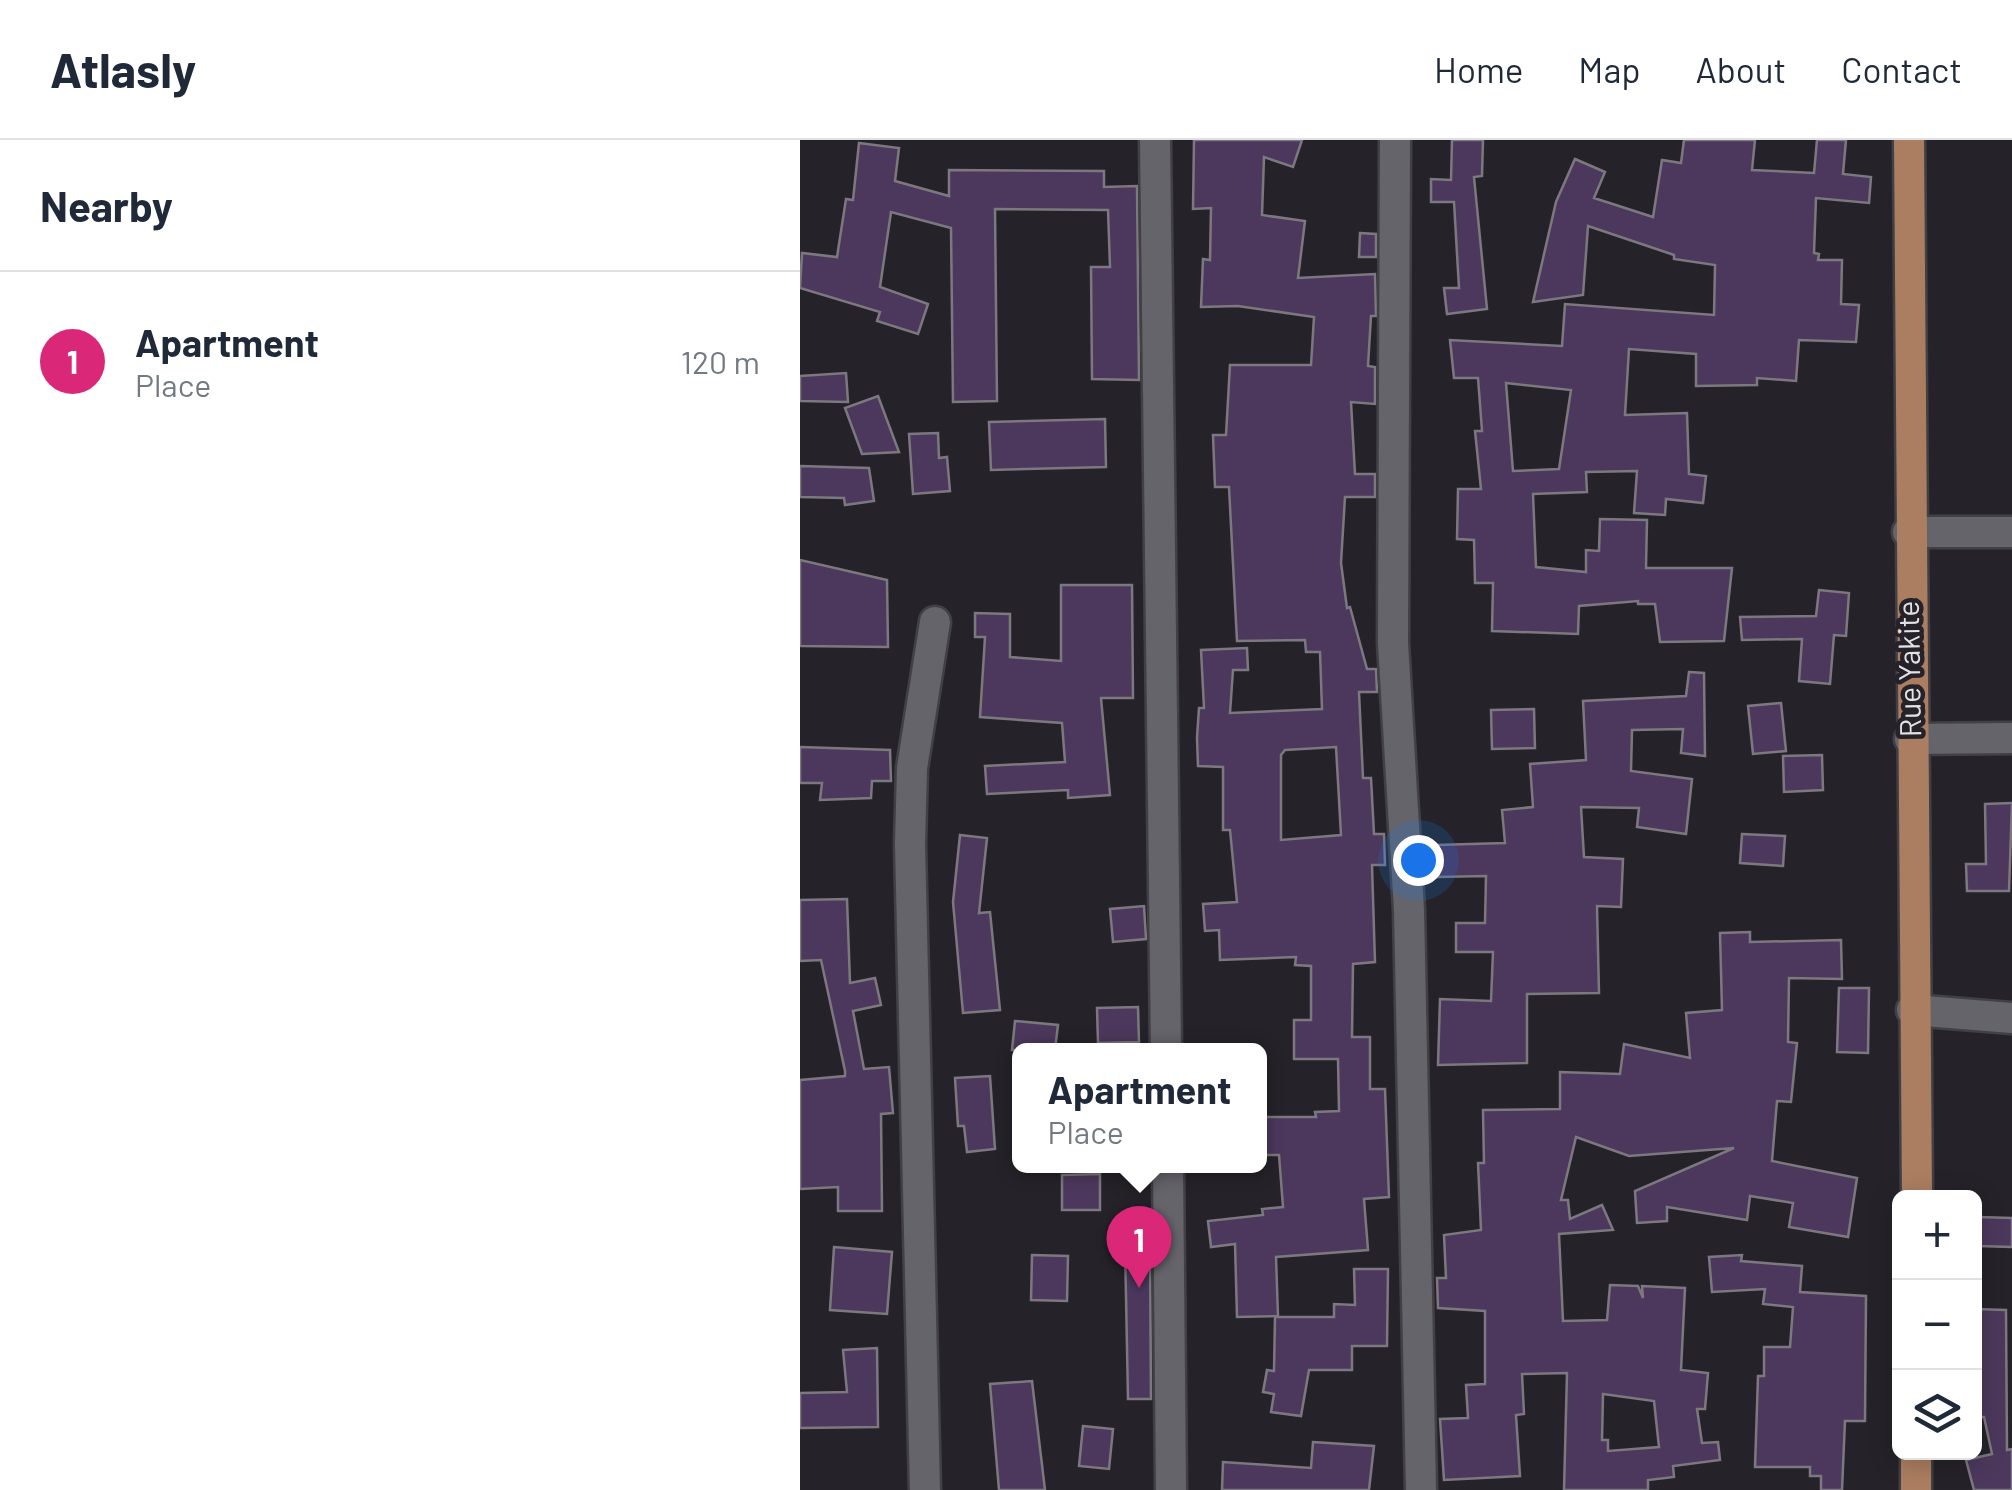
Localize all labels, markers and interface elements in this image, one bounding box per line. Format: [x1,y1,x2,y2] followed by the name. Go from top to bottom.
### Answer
[50,40,196,98] text: Atlasly
[1434,48,1523,90] text: Home
[1578,48,1641,90] text: Map
[1696,48,1786,90] text: About
[1841,48,1962,90] text: Contact
[40,180,173,230] text: Nearby
[135,319,319,365] text: Apartment
[67,342,78,380] text: 1
[681,342,760,380] text: 120 m
[135,365,211,403] text: Place
[1889,600,1927,738] street label: Rue Yakite
[1393,835,1444,886] your location
[1012,1043,1267,1173] popup
[1048,1066,1231,1112] text: Apartment
[1048,1112,1124,1150] text: Place
[1892,1190,1982,1460] map controls
[1892,1190,1982,1280] button: +
[1106,1206,1172,1288] pin: 1
[1892,1280,1982,1370] button: −
[1892,1370,1982,1460] button: layers

